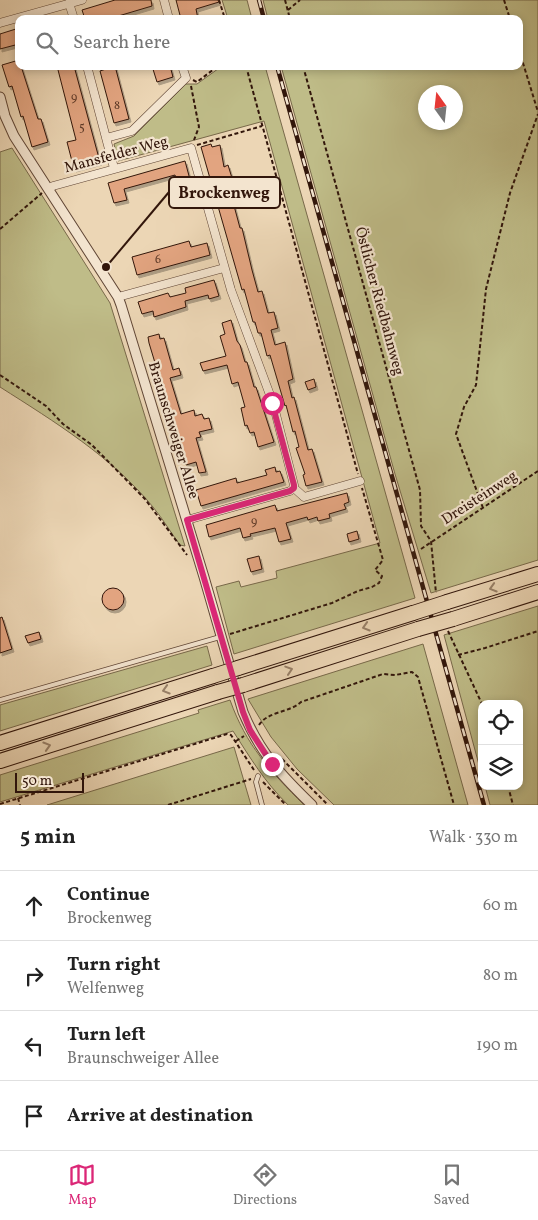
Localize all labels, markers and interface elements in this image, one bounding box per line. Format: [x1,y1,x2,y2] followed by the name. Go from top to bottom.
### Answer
[15,15,523,70] search box
[33,29,61,57] icon: search
[73,30,170,56] text: Search here
[418,85,463,130] north arrow
[71,90,77,106] house number: 9
[114,98,120,114] house number: 8
[79,120,85,136] house number: 5
[62,131,171,179] street label: Mansfelder Weg
[169,177,280,208] callout: Brockenweg
[178,183,270,205] text: Brockenweg
[349,225,409,378] street label: Östlicher Riedbahnweg
[155,252,161,268] house number: 6
[142,359,203,502] street label: Braunschweiger Allee
[261,392,284,415] route start
[438,466,522,531] street label: Dreisteinweg
[251,514,257,530] house number: 9
[489,582,497,592] one-way arrow
[363,622,371,632] one-way arrow
[284,666,293,676] one-way arrow
[163,685,171,695] one-way arrow
[478,700,523,790] map controls
[478,700,523,745] button: locate
[42,742,50,752] one-way arrow
[478,745,523,790] button: layers
[261,753,284,776] route end
[15,770,84,793] scale bar
[22,772,52,791] text: 50 m
[20,823,76,852] text: 5 min
[429,827,518,849] text: Walk · 330 m
[67,882,150,908] text: Continue
[20,892,48,920] icon: ahead
[483,895,518,917] text: 60 m
[67,908,152,930] text: Brockenweg
[67,952,160,978] text: Turn right
[20,962,48,990] icon: right
[483,965,518,987] text: 80 m
[67,978,144,1000] text: Welfenweg
[67,1022,146,1048] text: Turn left
[20,1032,48,1060] icon: left
[476,1035,518,1057] text: 190 m
[67,1048,219,1070] text: Braunschweiger Allee
[20,1102,48,1130] icon: arrive
[67,1103,253,1129] text: Arrive at destination
[68,1161,96,1210] tab: Map
[233,1161,297,1210] tab: Directions
[434,1161,470,1210] tab: Saved

